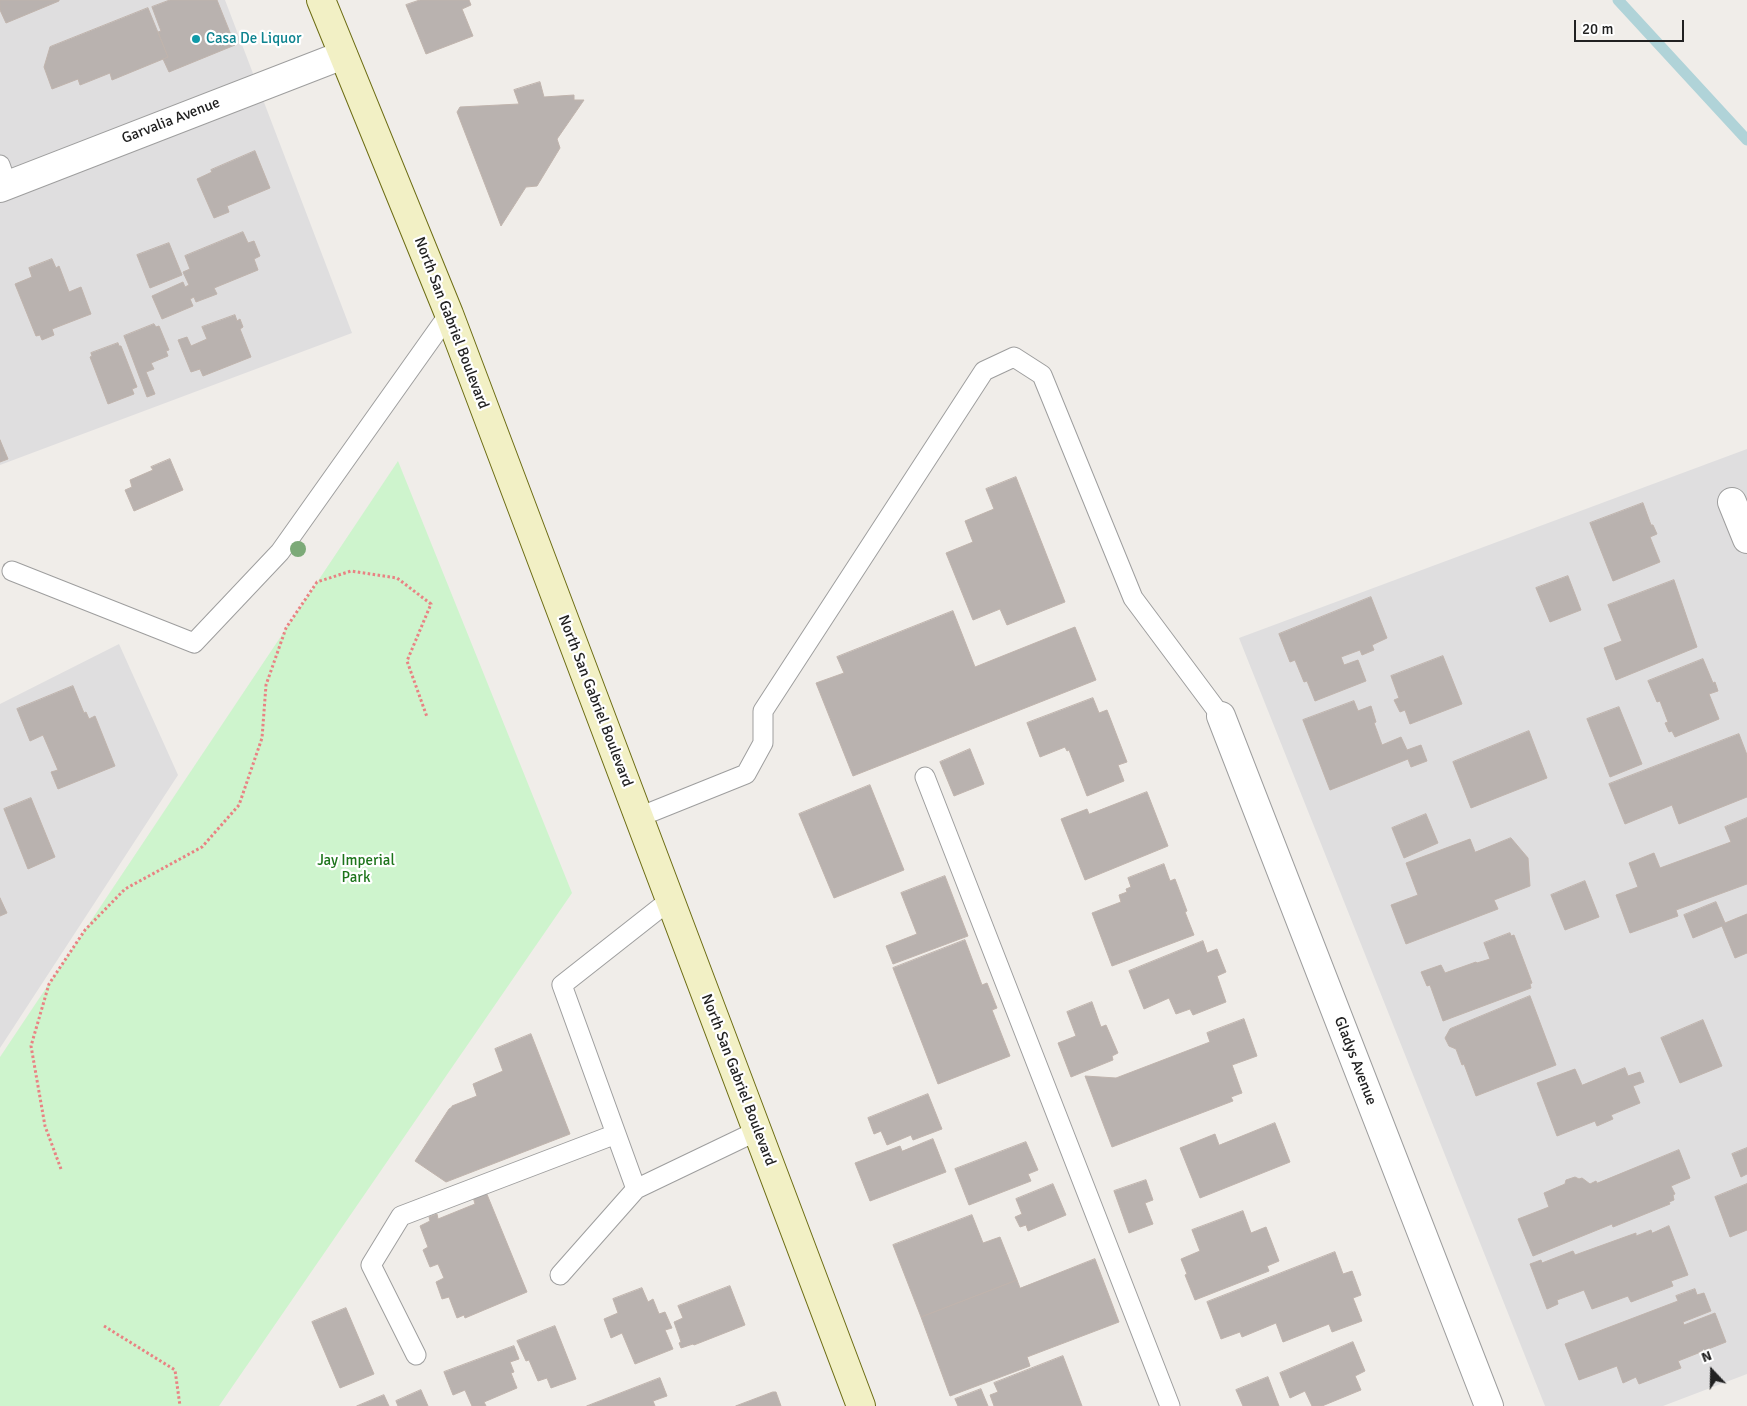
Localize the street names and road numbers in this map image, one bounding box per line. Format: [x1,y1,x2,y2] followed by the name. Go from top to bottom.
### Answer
[119,94,223,148] street label: Garvalia Avenue
[410,235,492,411] street label: North San Gabriel Boulevard
[554,613,636,789] street label: North San Gabriel Boulevard
[697,992,779,1168] street label: North San Gabriel Boulevard
[1330,1014,1380,1108] street label: Gladys Avenue

